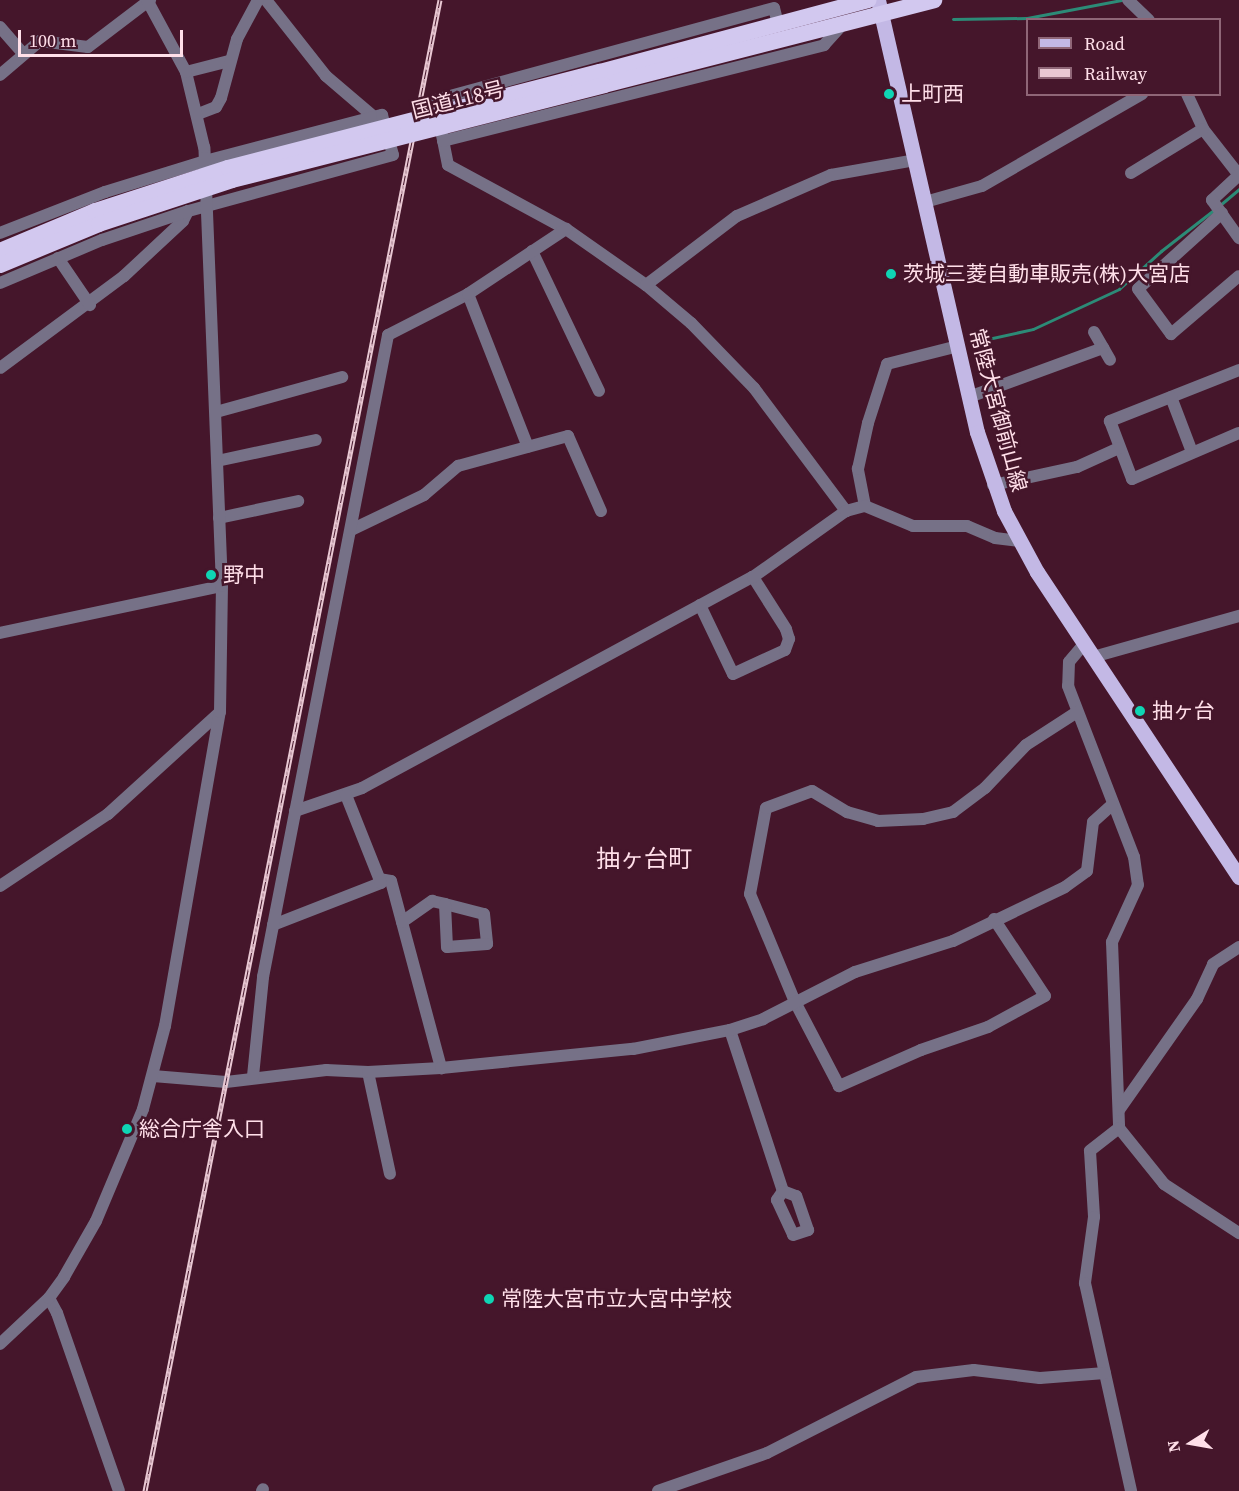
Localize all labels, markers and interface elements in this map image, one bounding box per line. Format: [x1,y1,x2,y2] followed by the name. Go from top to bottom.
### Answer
[21,18,186,56] scale bar
[1026,18,1221,96] legend
[29,28,76,53] text: 100 m
[1084,31,1125,56] text: Road
[1084,61,1147,86] text: Railway
[409,76,507,124] street label: 国道118号
[901,81,964,107] place label: 上町西
[882,87,896,101] marker: 上町西
[903,261,1190,287] place label: 茨城三菱自動車販売(株)大宮店
[884,267,898,281] marker: 茨城三菱自動車販売(株)大宮店
[964,326,1032,494] street label: 常陸大宮御前山線
[223,562,265,588] place label: 野中
[204,568,218,582] marker: 野中
[1152,698,1215,724] place label: 抽ヶ台
[1133,704,1147,718] marker: 抽ヶ台
[596,845,692,873] district label: 抽ヶ台町
[139,1116,265,1142] place label: 総合庁舎入口
[120,1122,134,1136] marker: 総合庁舎入口
[501,1286,732,1312] place label: 常陸大宮市立大宮中学校
[482,1292,496,1306] marker: 常陸大宮市立大宮中学校
[1161,1413,1221,1473] north arrow
[1161,1439,1185,1454] text: N

